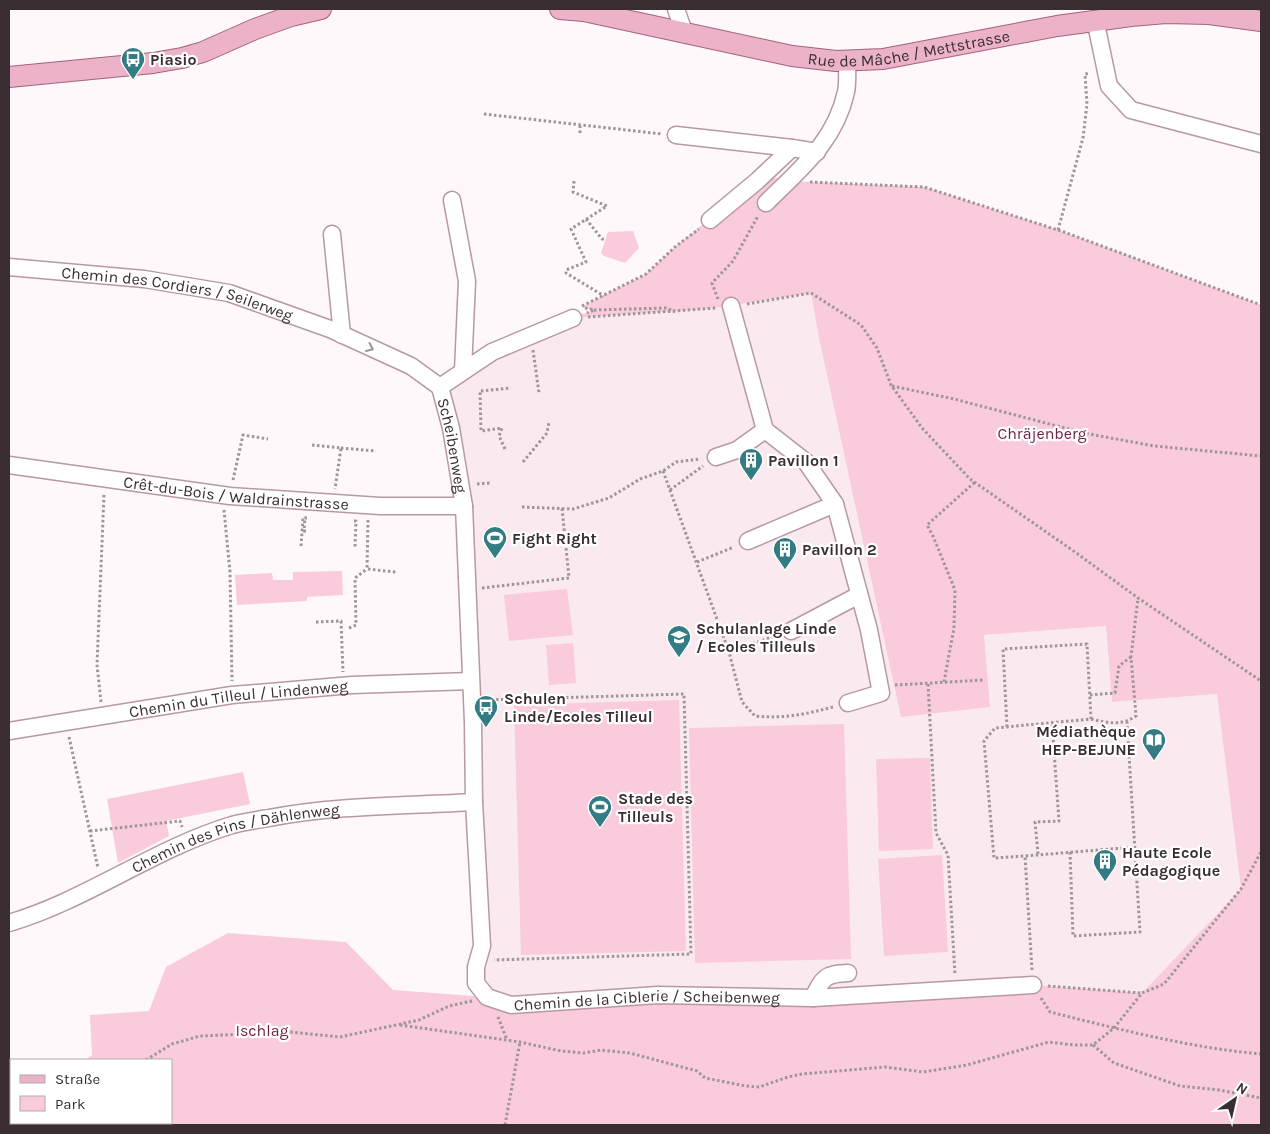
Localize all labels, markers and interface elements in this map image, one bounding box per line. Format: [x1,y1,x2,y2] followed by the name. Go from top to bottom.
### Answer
[807,26,1011,71] street label: Rue de Mâche / Mettstrasse
[120,46,146,80] bus stop icon: Piasio
[150,50,197,69] place label: Piasio
[61,262,296,325] street label: Chemin des Cordiers / Seilerweg
[365,341,374,352] one-way arrow
[434,396,471,495] street label: Scheibenweg
[997,424,1087,443] park label: Chräjenberg
[738,447,764,481] building icon: Pavillon 1
[768,451,839,470] place label: Pavillon 1
[122,472,349,513] street label: Crêt-du-Bois / Waldrainstrasse
[482,525,508,559] sports icon: Fight Right
[512,529,597,548] place label: Fight Right
[772,536,798,570] building icon: Pavillon 2
[802,540,877,559] place label: Pavillon 2
[696,619,836,656] place label: Schulanlage Linde / Ecoles Tilleuls
[666,624,692,658] school or university icon: Schulanlage Linde / Ecoles Tilleuls
[128,676,349,721] street label: Chemin du Tilleul / Lindenweg
[504,689,653,726] place label: Schulen Linde/Ecoles Tilleul
[473,694,499,728] bus stop icon: Schulen Linde/Ecoles Tilleul
[1036,722,1136,759] place label: Médiathèque HEP-BEJUNE
[1141,727,1167,761] library icon: Médiathèque HEP-BEJUNE
[618,789,693,826] place label: Stade des Tilleuls
[587,794,613,828] sports icon: Stade des Tilleuls
[128,799,340,876] street label: Chemin des Pins / Dählenweg
[1122,843,1220,880] place label: Haute Ecole Pédagogique
[1092,848,1118,882] building icon: Haute Ecole Pédagogique
[513,985,780,1014] street label: Chemin de la Ciblerie / Scheibenweg
[235,1021,289,1040] park label: Ischlag
[10,1059,172,1124] legend
[55,1070,100,1088] text: Straße
[1210,1074,1260,1124] north arrow
[1233,1079,1251,1098] text: N
[55,1095,85,1113] text: Park

